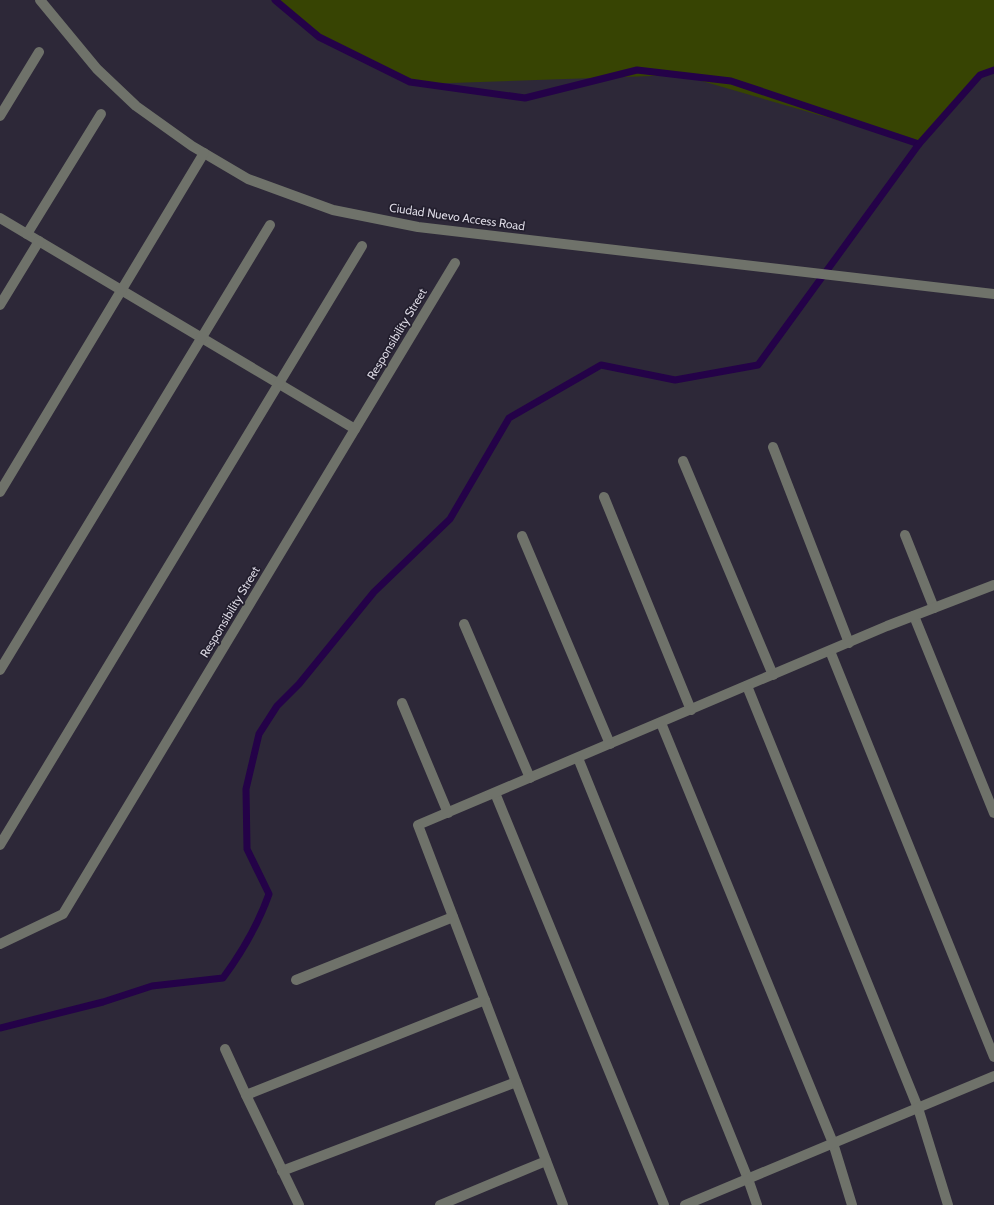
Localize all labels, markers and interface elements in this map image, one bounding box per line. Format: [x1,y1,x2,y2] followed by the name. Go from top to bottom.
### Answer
[388,200,526,233] street label: Ciudad Nuevo Access Road
[363,285,430,382] street label: Responsibility Street
[196,563,263,660] street label: Responsibility Street

